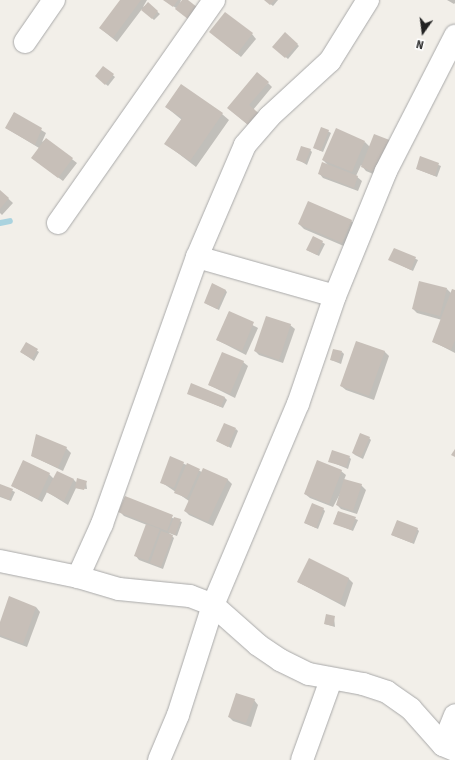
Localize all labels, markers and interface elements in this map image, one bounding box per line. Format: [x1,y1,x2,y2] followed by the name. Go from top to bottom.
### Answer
[403,12,443,52] north arrow
[415,36,425,52] text: N

